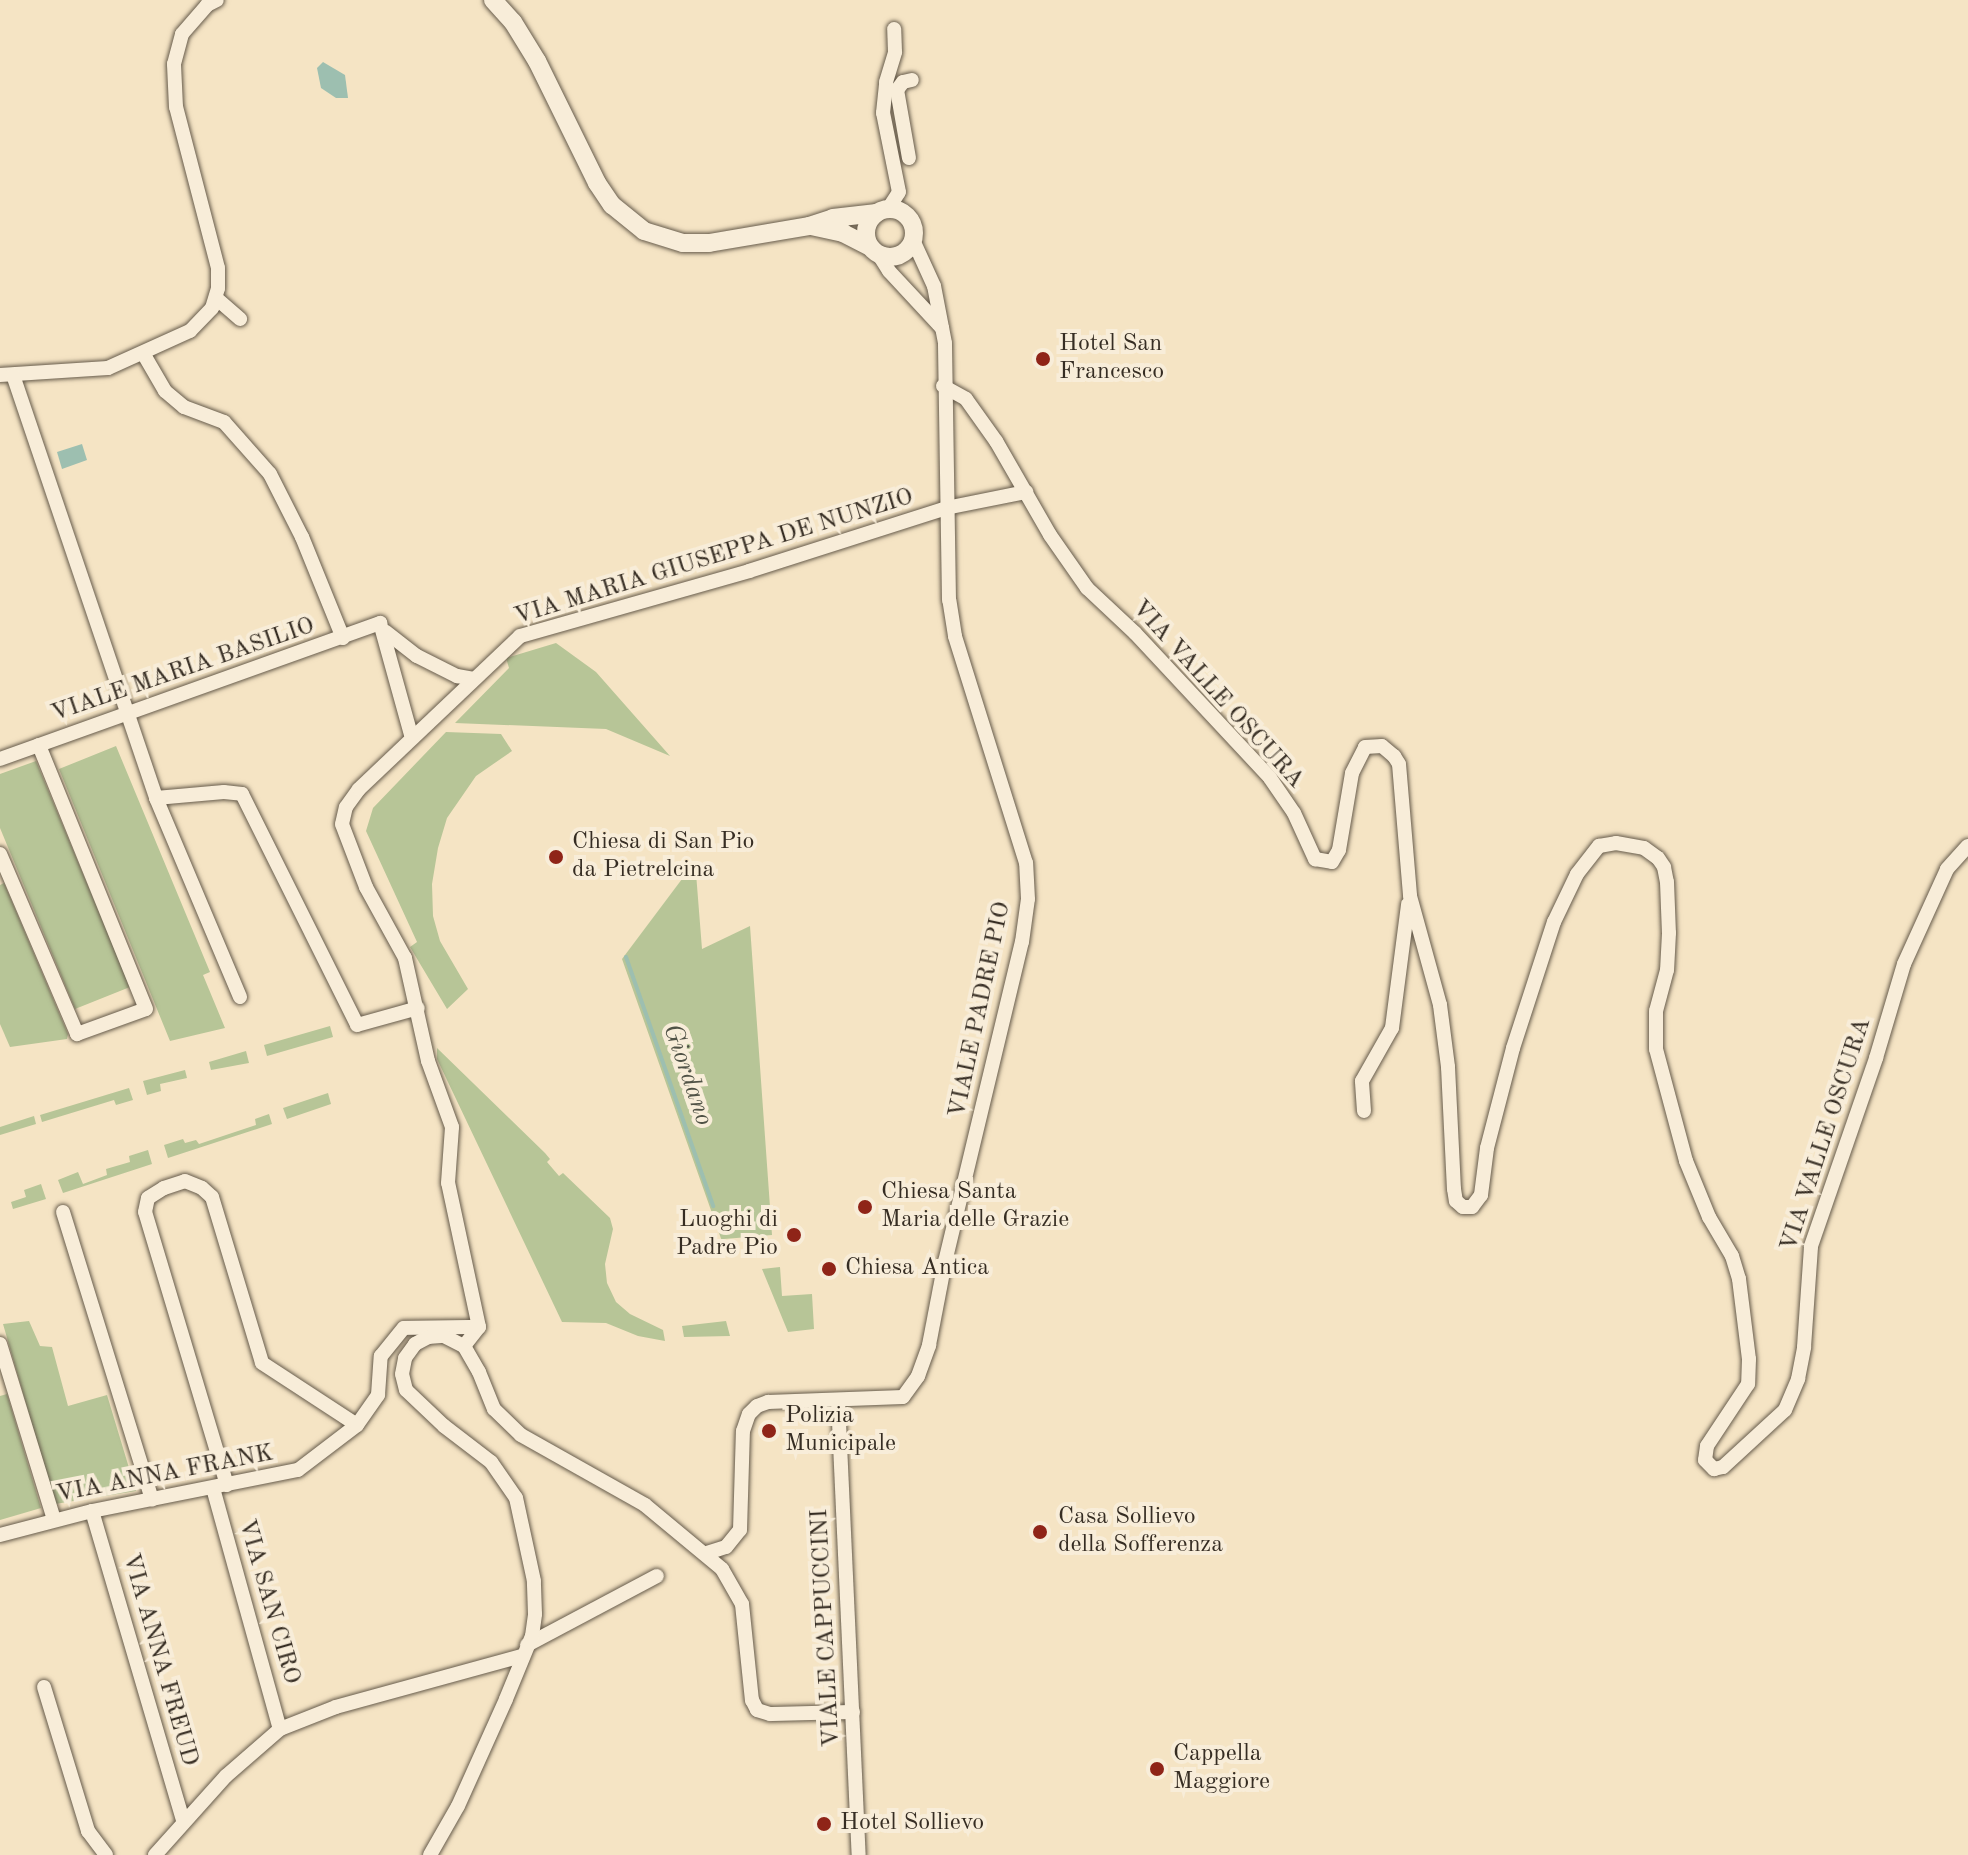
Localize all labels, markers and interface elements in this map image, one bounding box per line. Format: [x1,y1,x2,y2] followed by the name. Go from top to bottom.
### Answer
[1059,331,1164,387] place label: Hotel San Francesco
[1034,350,1052,368] marker: Hotel San Francesco
[511,483,917,633] street label: VIA MARIA GIUSEPPA DE NUNZIO
[1125,595,1309,795] street label: VIA VALLE OSCURA
[48,612,318,730] street label: VIALE MARIA BASILIO
[572,829,754,885] place label: Chiesa di San Pio da Pietrelcina
[547,848,565,866] marker: Chiesa di San Pio da Pietrelcina
[944,899,1018,1121] street label: VIALE PADRE PIO
[1776,1015,1878,1255] street label: VIA VALLE OSCURA
[655,1020,719,1130] water label: Giordano
[881,1179,1069,1235] place label: Chiesa Santa Maria delle Grazie
[856,1198,874,1216] marker: Chiesa Santa Maria delle Grazie
[676,1207,778,1263] place label: Luoghi di Padre Pio
[785,1226,803,1244] marker: Luoghi di Padre Pio
[845,1255,989,1283] place label: Chiesa Antica
[820,1260,838,1278] marker: Chiesa Antica
[785,1403,896,1459] place label: Polizia Municipale
[760,1422,778,1440] marker: Polizia Municipale
[54,1440,276,1510] street label: VIA ANNA FRANK
[1058,1504,1223,1560] place label: Casa Sollievo della Sofferenza
[806,1508,848,1748] street label: VIALE CAPPUCCINI
[231,1516,305,1688] street label: VIA SAN CIRO
[1029,1521,1051,1543] marker: Casa Sollievo della Sofferenza
[115,1550,203,1770] street label: VIA ANNA FREUD
[1173,1741,1270,1797] place label: Cappella Maggiore
[1148,1760,1166,1778] marker: Cappella Maggiore
[840,1810,984,1838] place label: Hotel Sollievo
[815,1815,833,1833] marker: Hotel Sollievo

